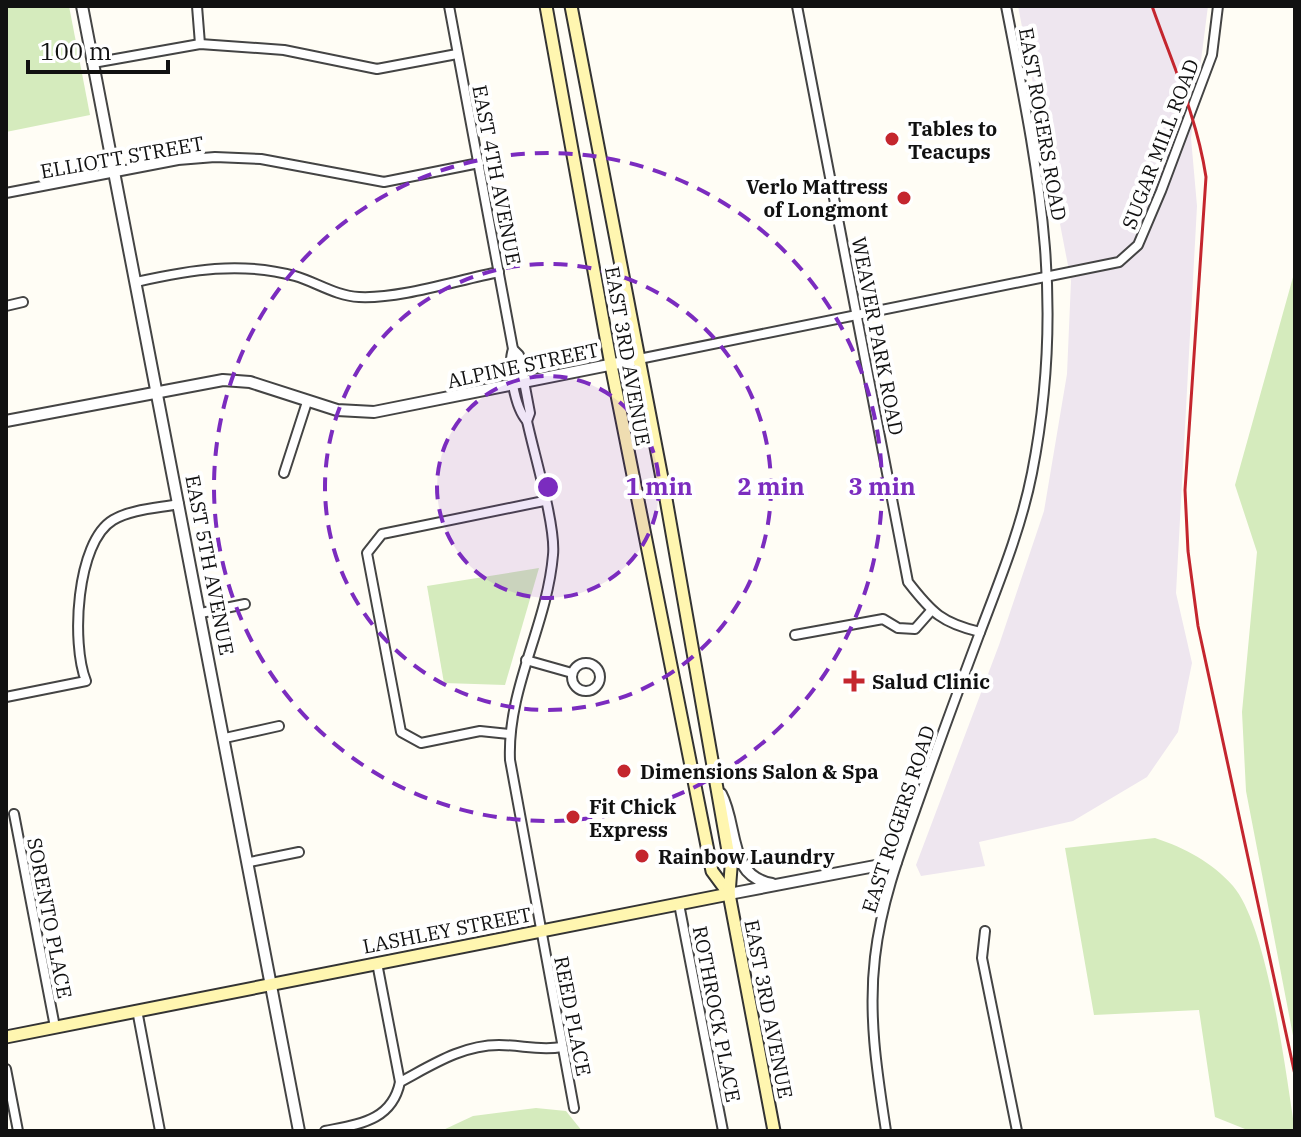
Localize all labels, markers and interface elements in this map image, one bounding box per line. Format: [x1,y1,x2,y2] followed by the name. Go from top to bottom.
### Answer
[28,24,168,74] scale bar
[1013,25,1073,223] street label: EAST ROGERS ROAD
[40,35,112,67] text: 100 m
[1115,55,1205,233] street label: SUGAR MILL ROAD
[466,83,528,267] street label: EAST 4TH AVENUE
[908,115,997,165] place label: Tables to Teacups
[38,129,206,185] street label: ELLIOTT STREET
[883,130,901,148] marker: Tables to Teacups
[746,173,889,223] place label: Verlo Mattress of Longmont
[895,189,913,207] marker: Verlo Mattress of Longmont
[846,235,910,437] street label: WEAVER PARK ROAD
[599,264,657,448] street label: EAST 3RD AVENUE
[445,336,601,394] street label: ALPINE STREET
[625,470,693,502] text: 1 min
[737,470,805,502] text: 2 min
[848,470,916,502] text: 3 min
[179,473,241,657] street label: EAST 5TH AVENUE
[534,473,562,501] centre of rings
[872,668,990,695] place label: Salud Clinic
[843,670,865,692] marker: Salud Clinic
[855,722,941,916] street label: EAST ROGERS ROAD
[640,758,879,785] place label: Dimensions Salon & Spa
[615,762,633,780] marker: Dimensions Salon & Spa
[589,793,677,843] place label: Fit Chick Express
[564,808,582,826] marker: Fit Chick Express
[21,835,79,1001] street label: SORENTO PLACE
[658,843,835,870] place label: Rainbow Laundry
[633,847,651,865] marker: Rainbow Laundry
[360,900,534,960] street label: LASHLEY STREET
[738,917,800,1101] street label: EAST 3RD AVENUE
[687,923,747,1105] street label: ROTHROCK PLACE
[548,954,598,1078] street label: REED PLACE

